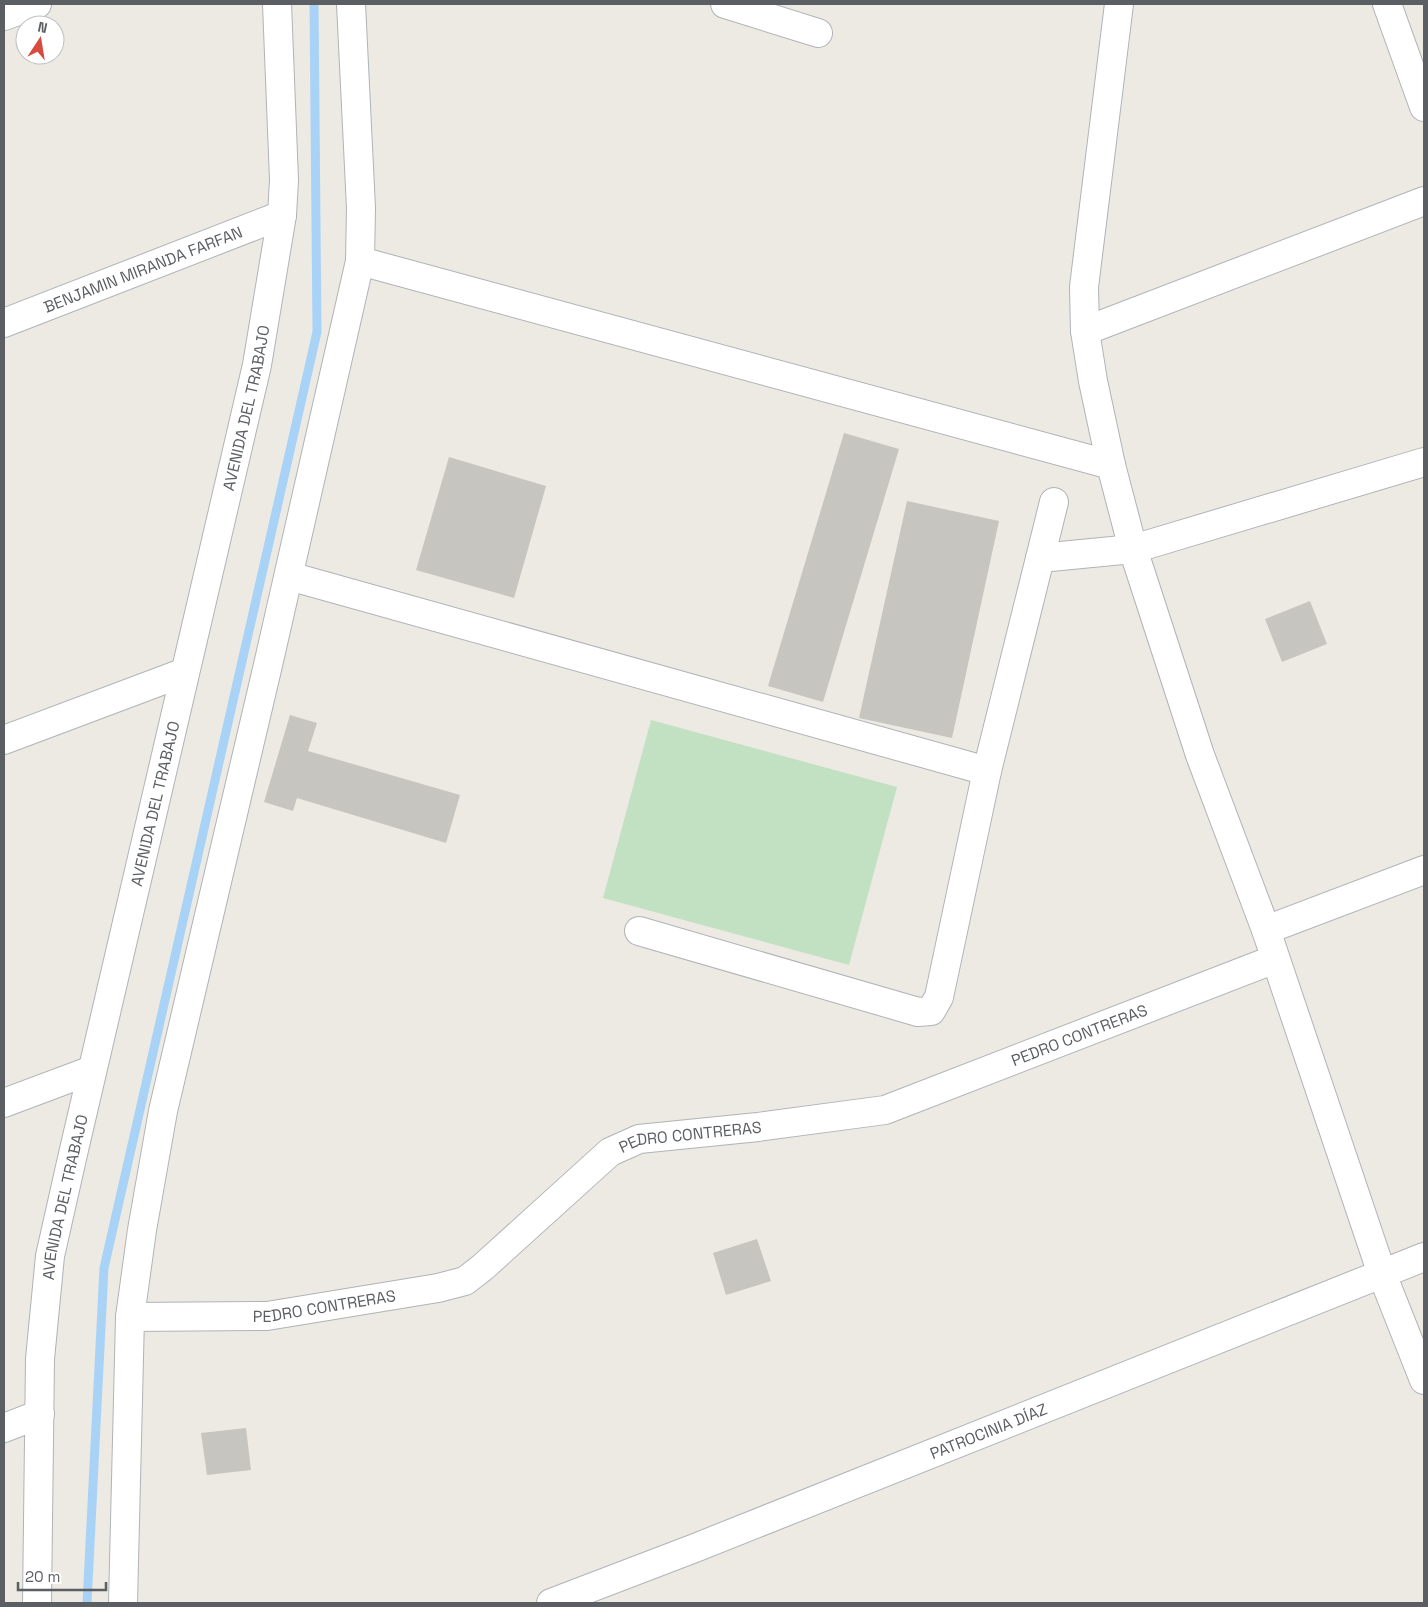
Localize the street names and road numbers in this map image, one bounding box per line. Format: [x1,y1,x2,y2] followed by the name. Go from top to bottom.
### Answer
[41,221,246,318] street label: BENJAMIN MIRANDA FARFAN
[218,324,274,493] street label: AVENIDA DEL TRABAJO
[126,719,185,888] street label: AVENIDA DEL TRABAJO
[1008,999,1151,1071] street label: PEDRO CONTRERAS
[38,1112,93,1281] street label: AVENIDA DEL TRABAJO
[616,1117,763,1158] street label: PEDRO CONTRERAS
[253,1285,397,1327] street label: PEDRO CONTRERAS
[927,1399,1050,1464] street label: PATROCINIA DÍAZ

